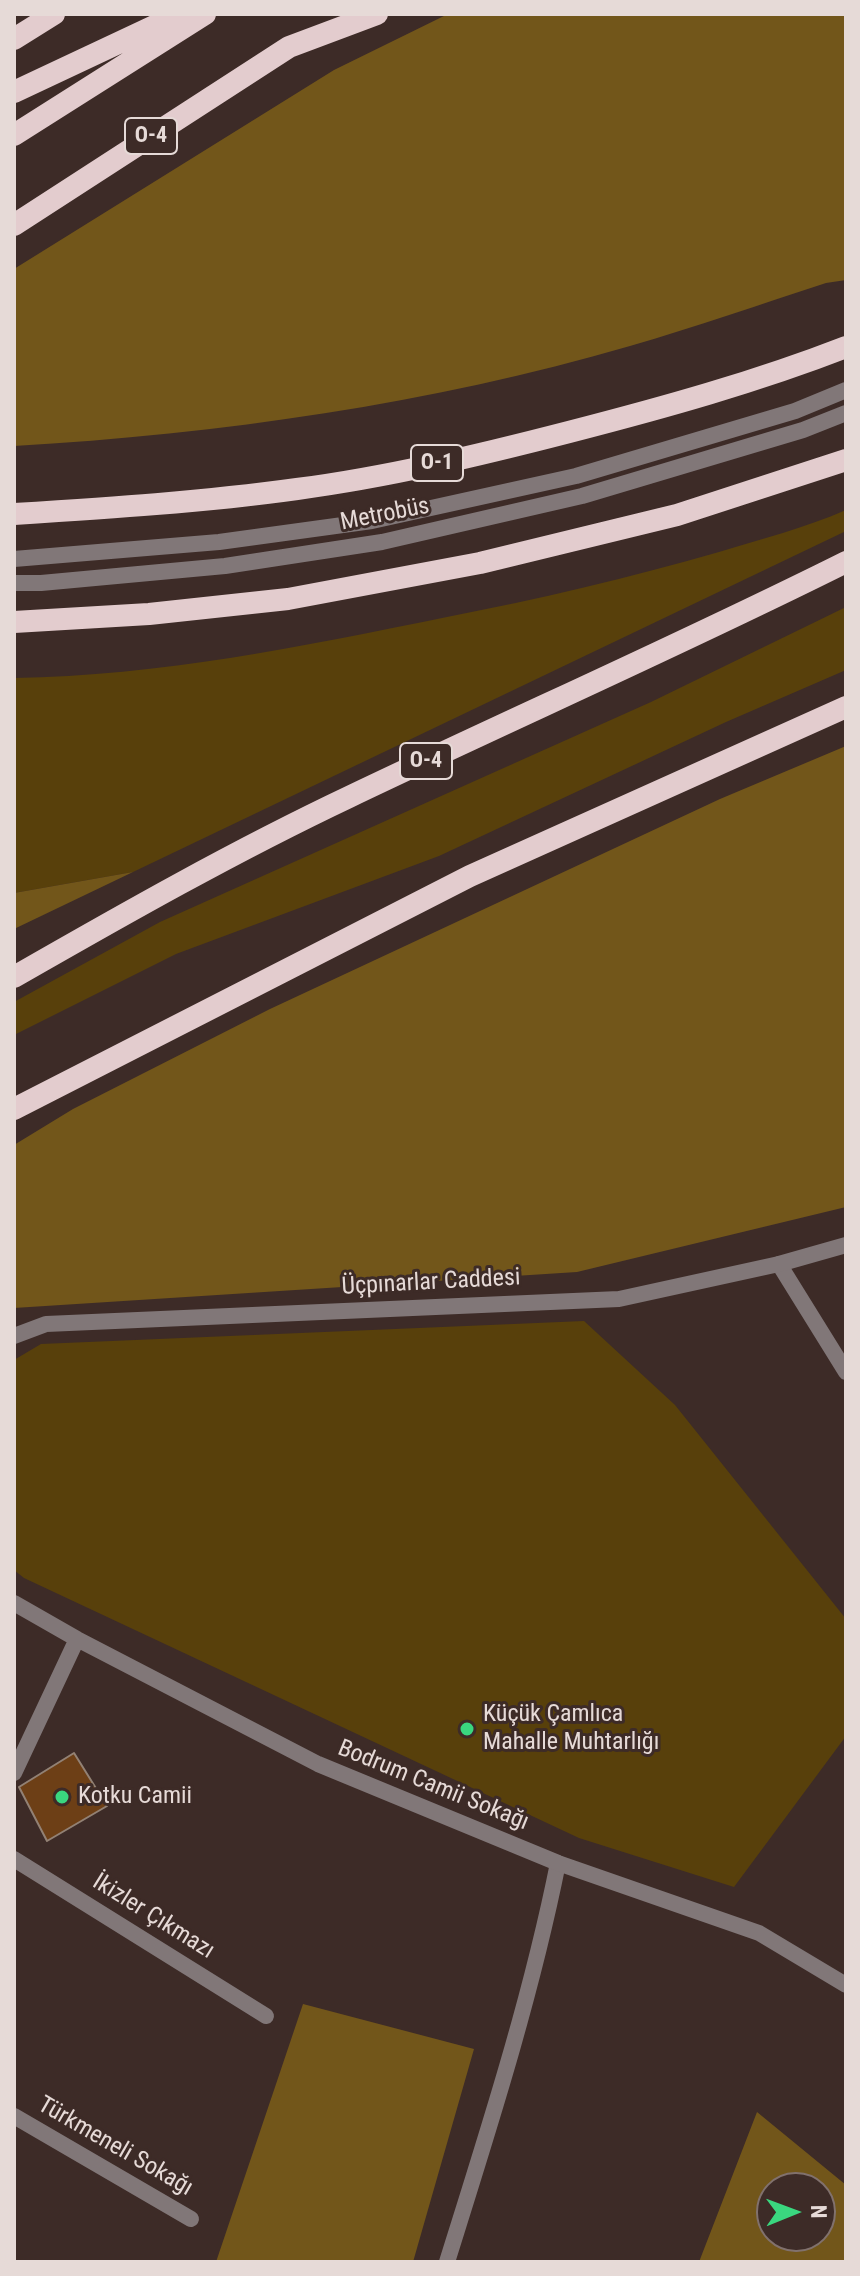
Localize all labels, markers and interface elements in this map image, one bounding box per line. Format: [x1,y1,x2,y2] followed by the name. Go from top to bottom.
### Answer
[125,118,177,154] road number: O-4
[411,445,463,481] road number: O-1
[338,492,432,538] street label: Metrobüs
[400,743,452,779] road number: O-4
[341,1264,521,1302] street label: Üçpınarlar Caddesi
[483,1701,659,1757] place label: Küçük Çamlıca Mahalle Muhtarlığı
[458,1720,476,1738] marker: Küçük Çamlıca Mahalle Muhtarlığı
[333,1735,533,1837] street label: Bodrum Camii Sokağı
[78,1783,192,1811] place label: Kotku Camii
[53,1788,71,1806] marker: Kotku Camii
[87,1868,219,1966] street label: İkizler Çıkmazı
[32,2091,198,2203] street label: Türkmeneli Sokağı
[756,2172,836,2252] north arrow
[806,2205,831,2219] text: N

